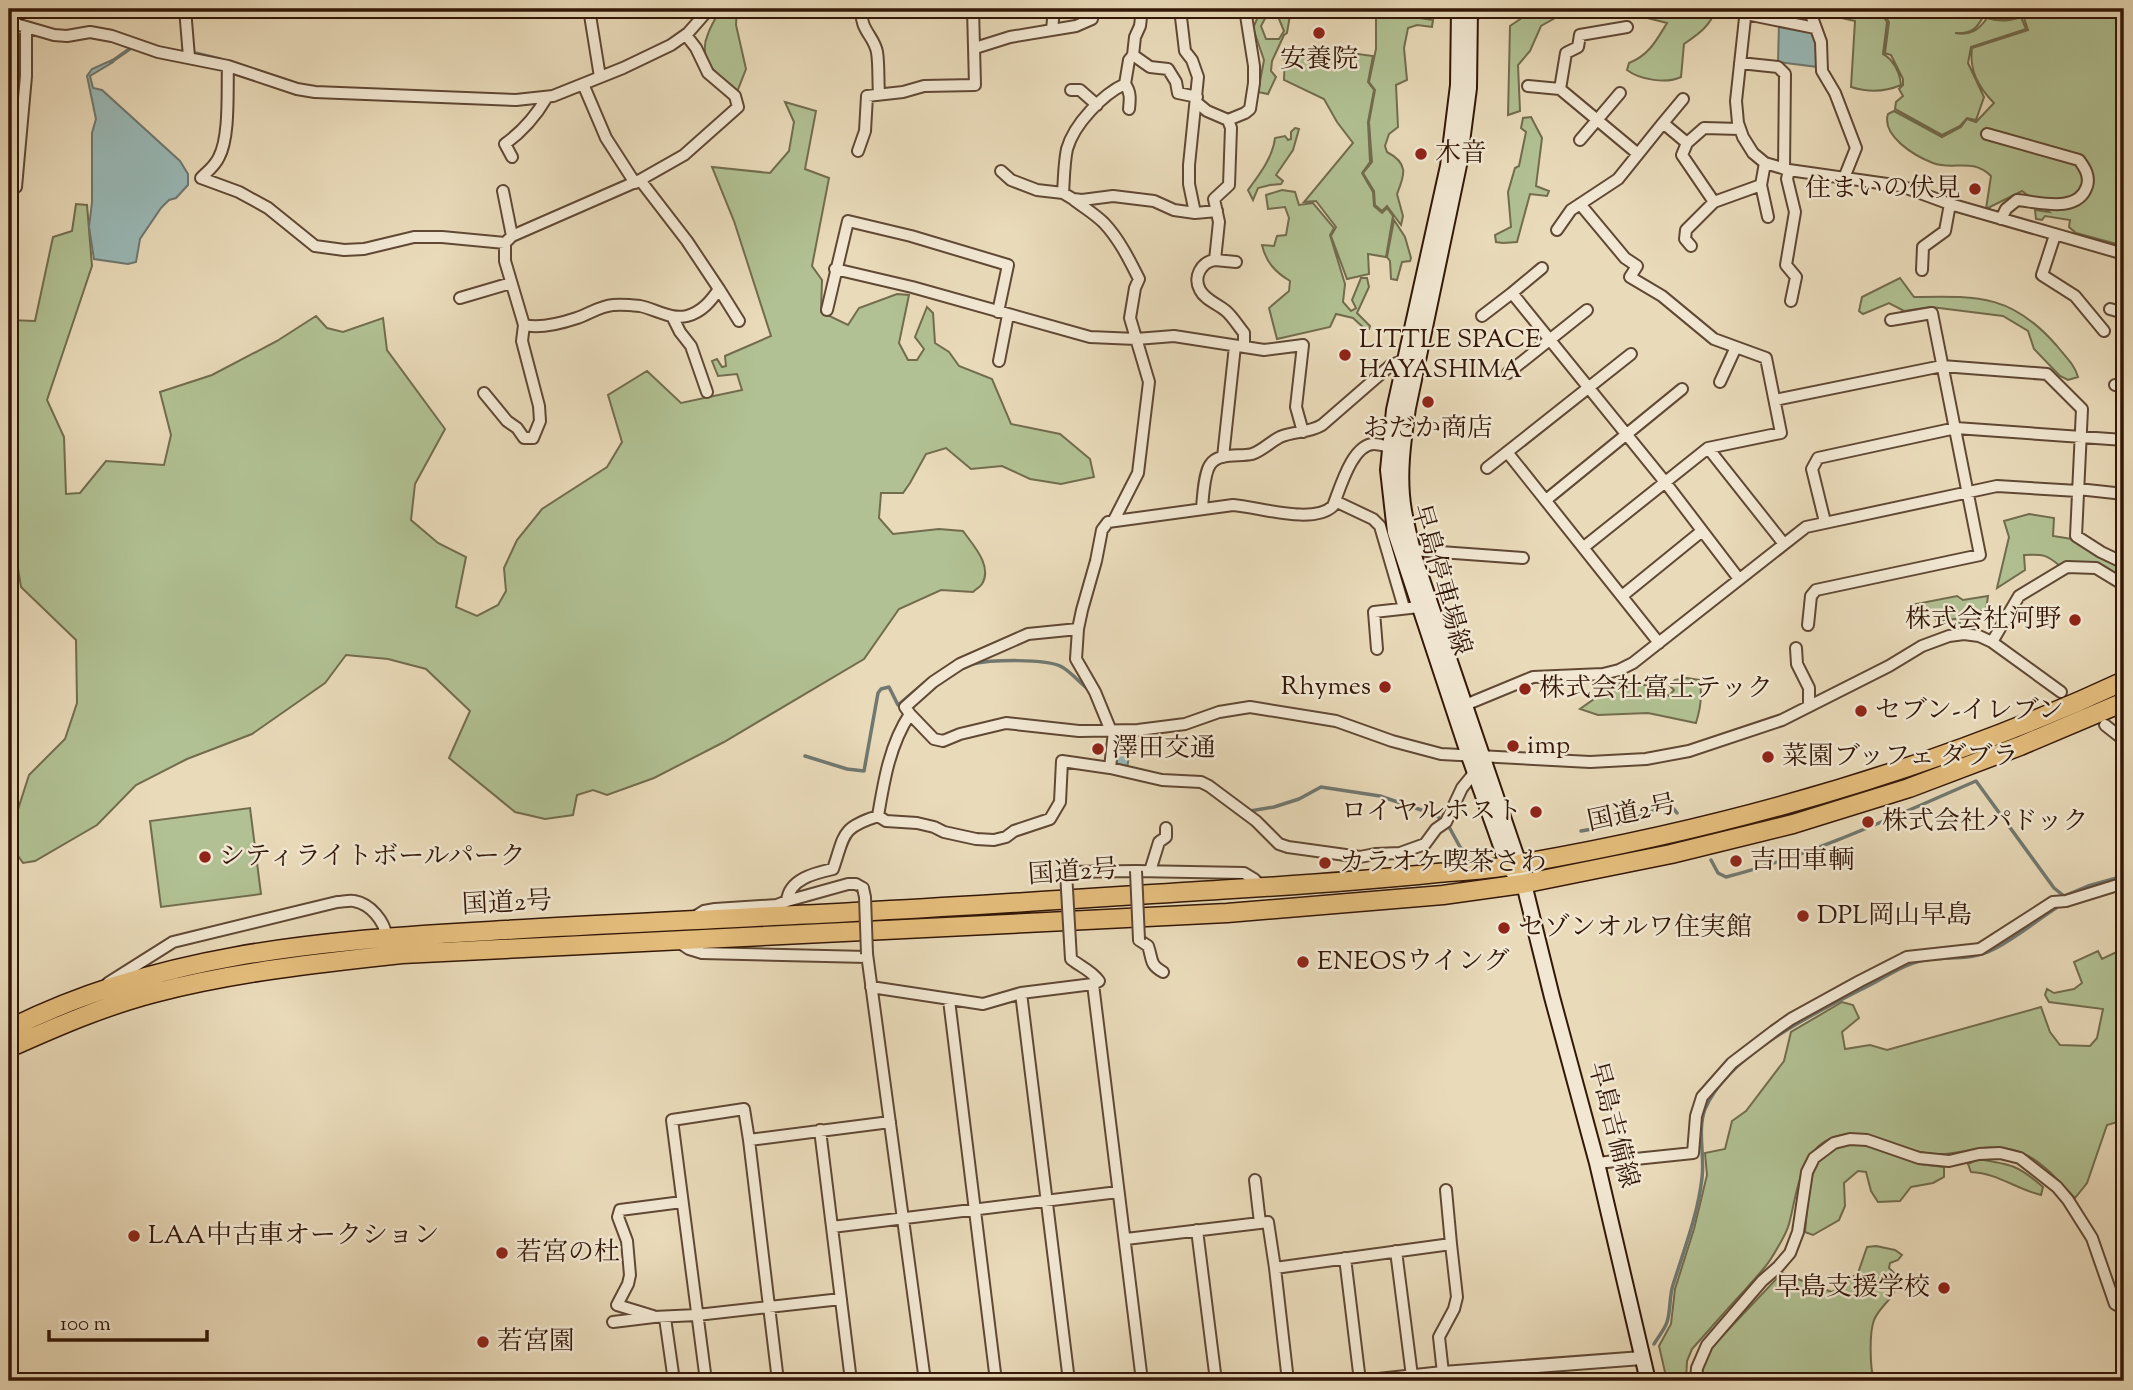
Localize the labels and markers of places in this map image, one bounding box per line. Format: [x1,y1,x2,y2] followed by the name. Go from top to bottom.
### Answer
[1311,25,1327,41] marker: 安養院
[1280,42,1358,79] place label: 安養院
[1435,136,1487,173] place label: 木音
[1413,146,1429,162] marker: 木音
[1805,171,1961,208] place label: 住まいの伏見
[1967,181,1983,197] marker: 住まいの伏見
[1359,322,1541,389] place label: LITTLE SPACE HAYASHIMA
[1337,347,1353,363] marker: LITTLE SPACE HAYASHIMA
[1420,394,1436,410] marker: おだか商店
[1363,411,1493,448] place label: おだか商店
[1905,602,2061,639] place label: 株式会社河野
[2067,612,2083,628] marker: 株式会社河野
[1281,669,1371,706] place label: Rhymes
[1539,671,1773,708] place label: 株式会社富士テック
[1377,679,1393,695] marker: Rhymes
[1517,681,1533,697] marker: 株式会社富士テック
[1875,693,2064,730] place label: セブン-イレブン
[1853,703,1869,719] marker: セブン-イレブン
[1527,728,1570,765] place label: imp
[1112,731,1216,768] place label: 澤田交通
[1505,738,1521,754] marker: imp
[1782,739,2018,776] place label: 菜園ブッフェ ダブラ
[1090,741,1106,757] marker: 澤田交通
[1760,749,1776,765] marker: 菜園ブッフェ ダブラ
[1341,794,1522,831] place label: ロイヤルホスト
[1528,804,1544,820] marker: ロイヤルホスト
[1882,804,2088,841] place label: 株式会社パドック
[1860,814,1876,830] marker: 株式会社パドック
[219,839,526,876] place label: シティライトボールパーク
[1750,843,1854,880] place label: 吉田車輌
[1339,845,1546,882] place label: カラオケ喫茶さわ
[197,849,213,865] marker: シティライトボールパーク
[1728,853,1744,869] marker: 吉田車輌
[1317,855,1333,871] marker: カラオケ喫茶さわ
[1817,898,1972,935] place label: DPL岡山早島
[1795,908,1811,924] marker: DPL岡山早島
[1518,910,1752,947] place label: セゾンオルワ住実館
[1496,920,1512,936] marker: セゾンオルワ住実館
[1317,944,1510,981] place label: ENEOSウイング
[1295,954,1311,970] marker: ENEOSウイング
[148,1218,439,1255] place label: LAA中古車オークション
[126,1228,142,1244] marker: LAA中古車オークション
[516,1235,620,1272] place label: 若宮の杜
[494,1245,510,1261] marker: 若宮の杜
[1774,1270,1930,1307] place label: 早島支援学校
[1936,1280,1952,1296] marker: 早島支援学校
[497,1324,575,1361] place label: 若宮園
[475,1334,491,1350] marker: 若宮園

